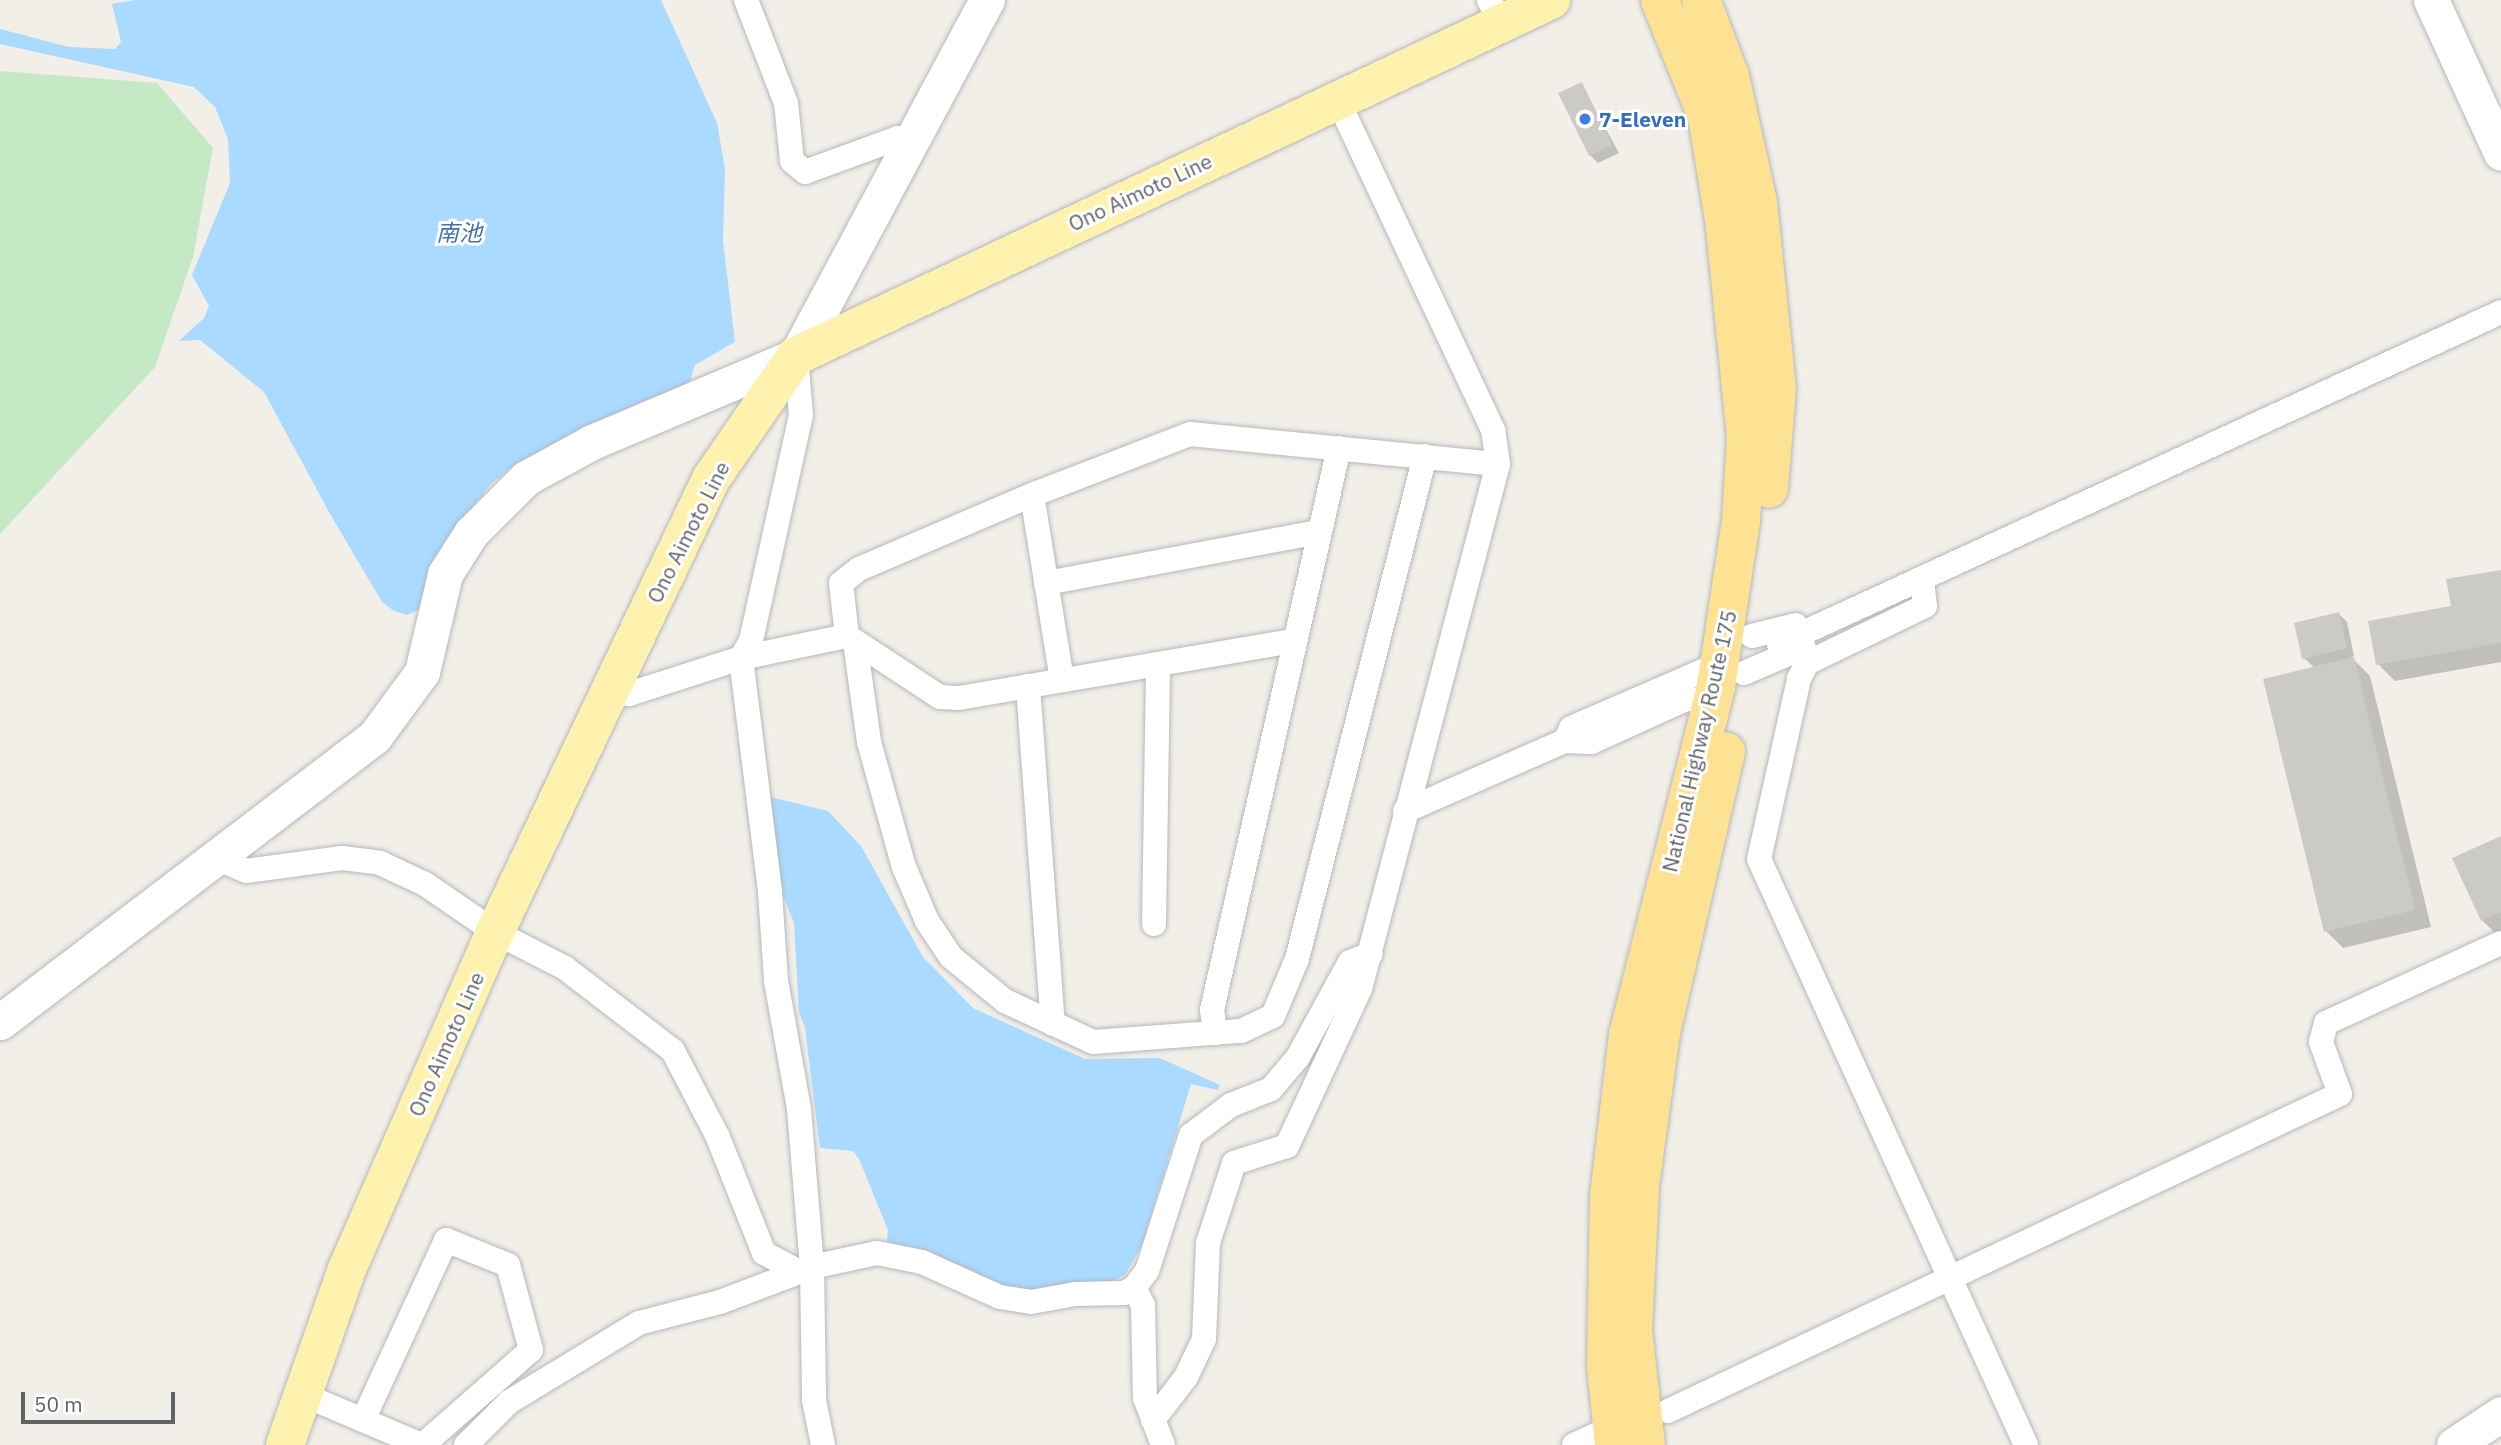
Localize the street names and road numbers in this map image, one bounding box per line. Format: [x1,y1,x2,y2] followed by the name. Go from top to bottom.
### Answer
[1064,148,1216,236] street label: Ono Aimoto Line
[641,457,735,607] street label: Ono Aimoto Line
[1657,608,1741,874] street label: National Highway Route 175
[403,968,489,1120] street label: Ono Aimoto Line

